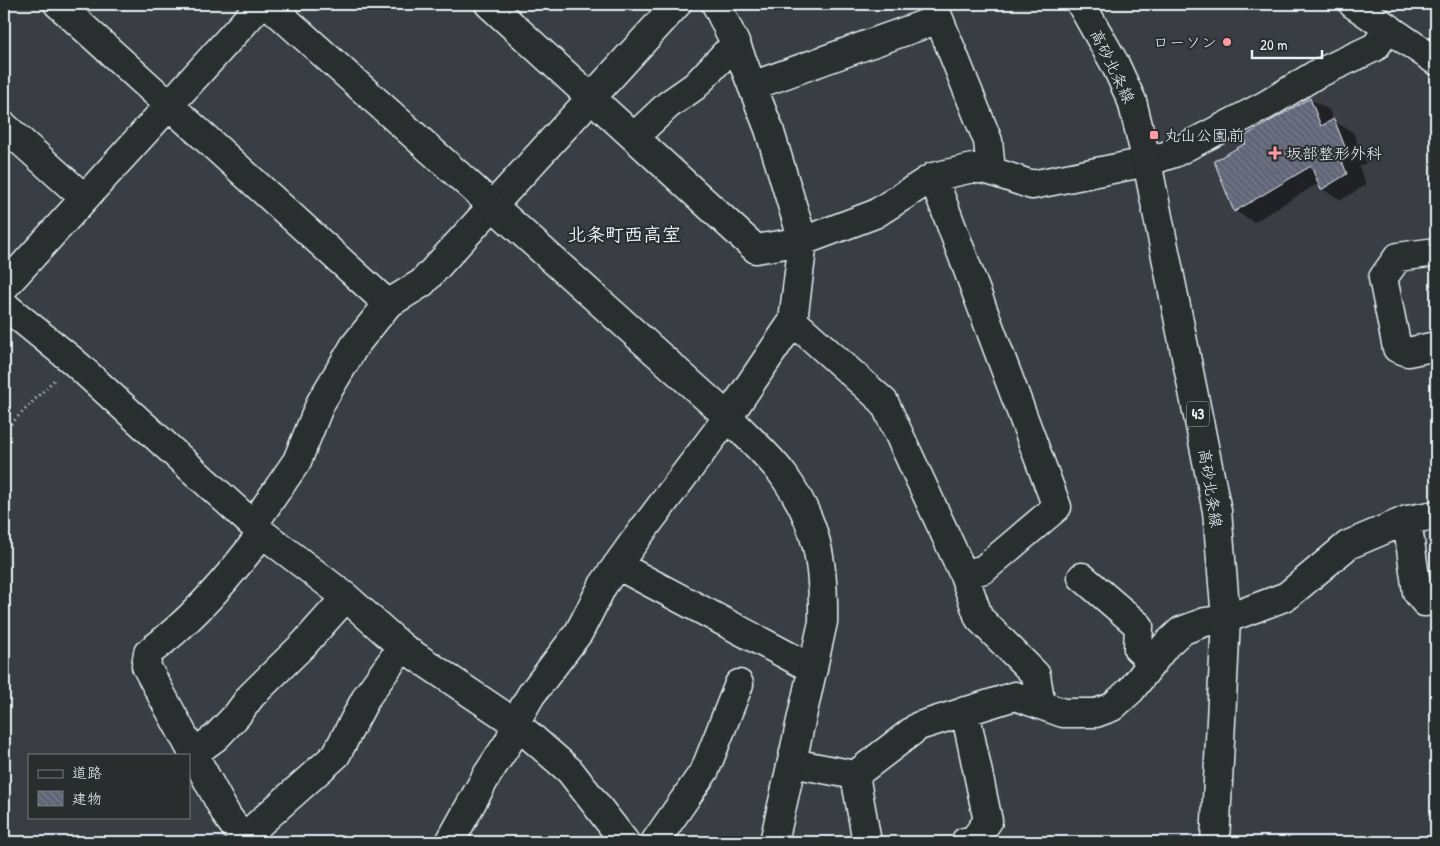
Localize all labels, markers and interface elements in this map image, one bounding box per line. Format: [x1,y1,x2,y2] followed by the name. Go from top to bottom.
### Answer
[1086,25,1140,107] street label: 高砂北条線
[1252,28,1322,60] scale bar
[1153,31,1217,53] place label: ローソン
[1260,34,1287,55] text: 20 m
[1221,36,1233,48] marker: ローソン
[1164,124,1244,146] place label: 丸山公園前
[1148,129,1160,141] marker: 丸山公園前
[1286,142,1382,164] place label: 坂部整形外科
[1268,146,1282,160] marker: 坂部整形外科
[567,221,681,247] district label: 北条町西高室
[1187,402,1209,426] road number: 43
[1194,447,1228,529] street label: 高砂北条線
[28,754,190,818] legend
[72,762,102,783] text: 道路
[72,788,102,809] text: 建物

